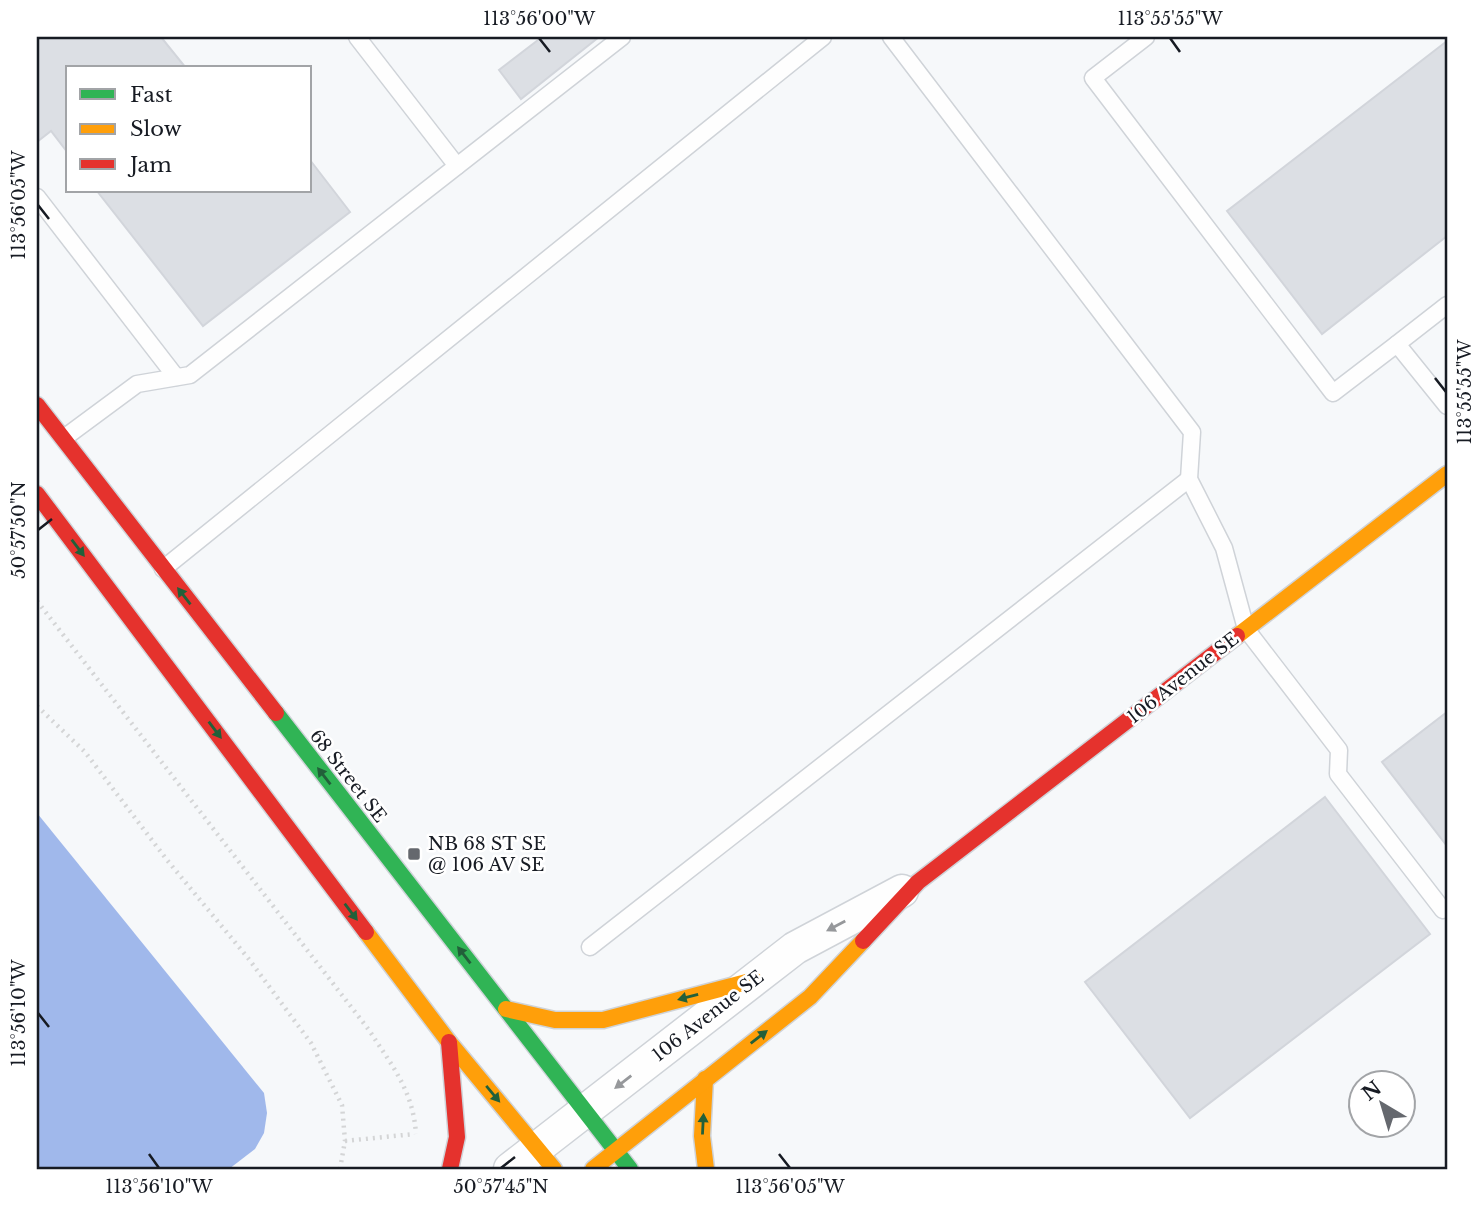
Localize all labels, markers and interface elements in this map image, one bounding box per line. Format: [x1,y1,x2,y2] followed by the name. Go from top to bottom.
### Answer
[483,8,596,30] text: 113°56'00"W
[1117,8,1223,30] text: 113°55'55"W
[66,66,312,192] legend
[130,82,172,108] text: Fast
[130,116,182,142] text: Slow
[8,149,30,260] text: 113°56'05"W
[127,152,172,178] text: Jam
[1454,339,1476,445] text: 113°55'55"W
[8,481,30,579] text: 50°57'50"N
[70,539,85,557] one-way arrow
[177,588,192,606] one-way arrow
[1123,628,1243,728] street label: 106 Avenue SE
[207,721,221,739] one-way arrow
[305,725,391,827] street label: 68 Street SE
[317,767,332,785] one-way arrow
[428,833,546,876] place label: NB 68 ST SE @ 106 AV SE
[406,846,422,862] marker: NB 68 ST SE @ 106 AV SE
[344,903,358,921] one-way arrow
[827,920,846,932] one-way arrow
[456,947,471,965] one-way arrow
[8,959,30,1067] text: 113°56'10"W
[648,966,768,1066] street label: 106 Avenue SE
[677,992,699,1003] one-way arrow
[750,1030,768,1044] one-way arrow
[1348,1070,1418,1140] north arrow
[615,1075,633,1090] one-way arrow
[1358,1076,1386,1106] text: N
[485,1086,500,1103] one-way arrow
[697,1113,708,1135] one-way arrow
[105,1176,213,1198] text: 113°56'10"W
[454,1176,548,1198] text: 50°57'45"N
[735,1176,846,1198] text: 113°56'05"W

